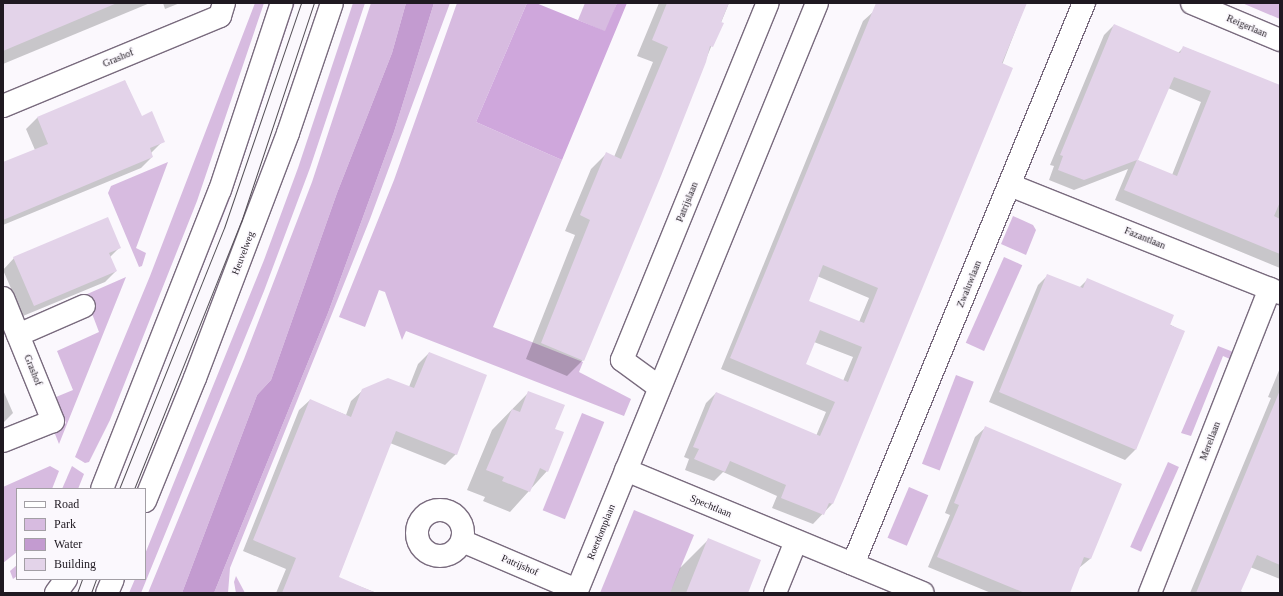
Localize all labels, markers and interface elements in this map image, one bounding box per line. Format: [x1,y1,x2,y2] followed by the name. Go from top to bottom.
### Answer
[1225,12,1269,40] street label: Reigerlaan
[101,46,135,70] street label: Grashof
[674,180,700,224] street label: Patrijslaan
[1123,224,1167,252] street label: Fazantlaan
[229,230,257,276] street label: Heuvelweg
[954,259,984,309] street label: Zwaluwlaan
[21,353,45,387] street label: Grashof
[1197,420,1223,462] street label: Merellaan
[16,488,146,580] legend
[688,492,734,520] street label: Spechtlaan
[54,497,79,511] text: Road
[584,502,618,562] street label: Roerdomplaan
[54,517,76,531] text: Park
[54,537,82,551] text: Water
[500,552,540,578] street label: Patrijshof
[54,557,96,571] text: Building

